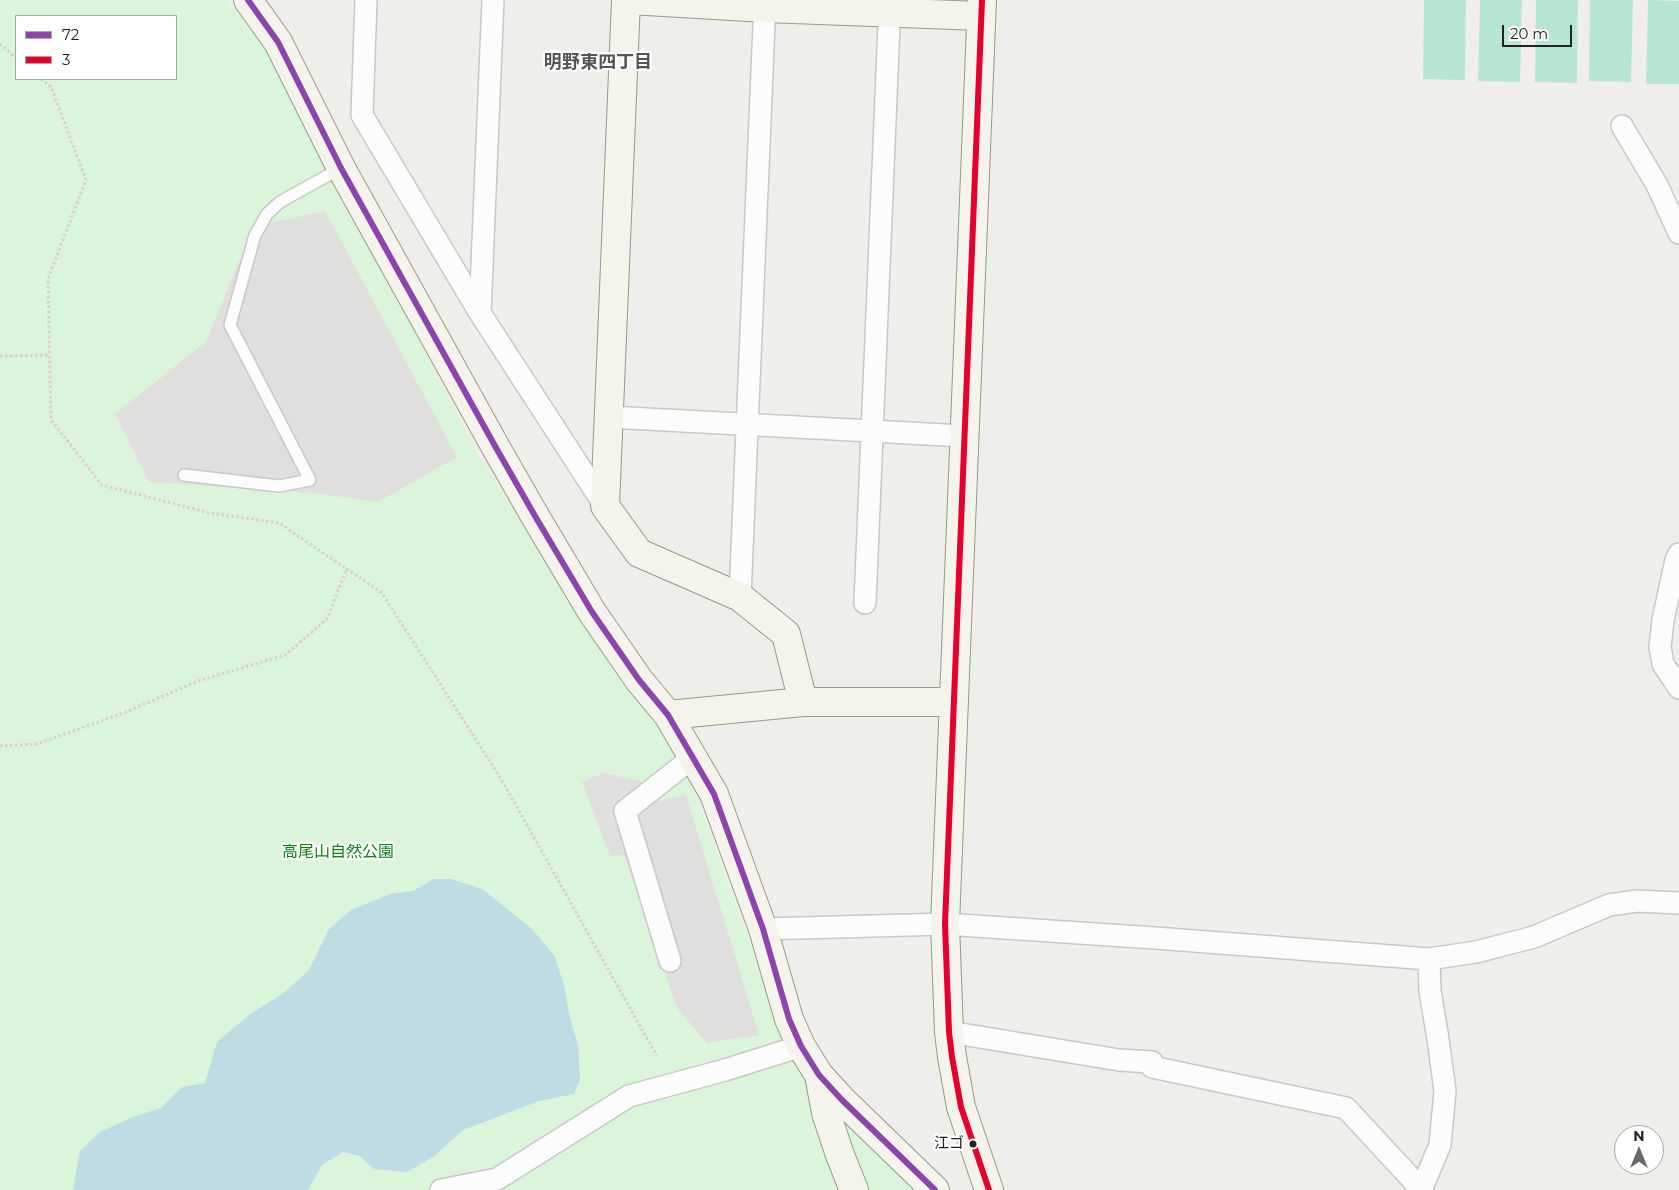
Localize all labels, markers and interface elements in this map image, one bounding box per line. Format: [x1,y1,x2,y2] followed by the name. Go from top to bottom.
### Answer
[15,15,178,80] legend
[1504,15,1574,47] scale bar
[1510,24,1548,43] text: 20 m
[62,25,79,44] text: 72
[62,50,70,69] text: 3
[544,52,652,74] district label: 明野東四丁目
[282,842,394,862] park label: 高尾山自然公園
[1614,1125,1664,1175] north arrow
[1633,1127,1645,1145] text: N
[934,1135,964,1153] place label: 江ゴ
[968,1139,978,1149] marker: 江ゴ

